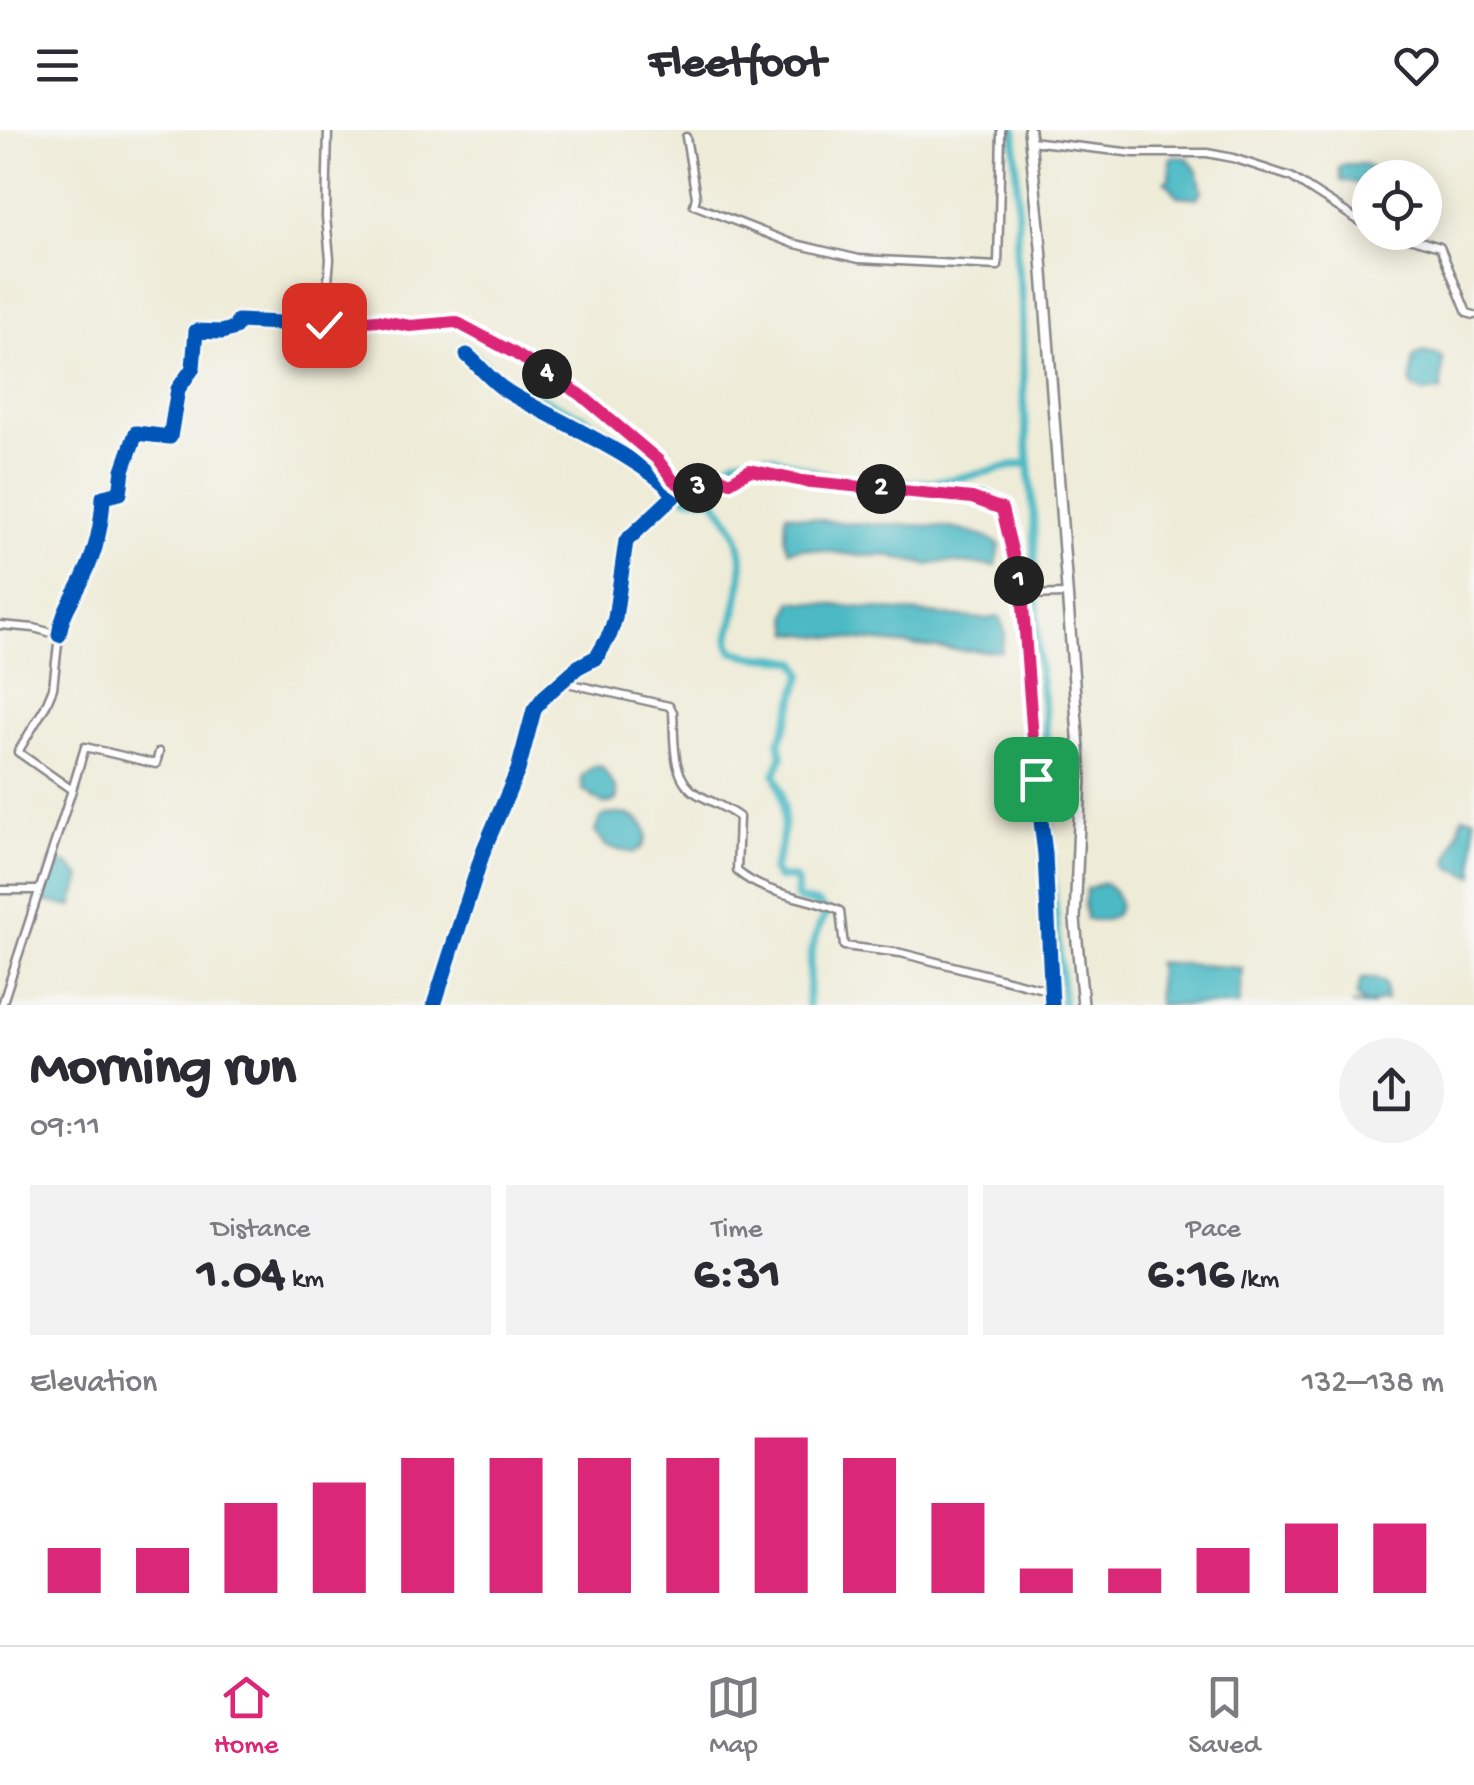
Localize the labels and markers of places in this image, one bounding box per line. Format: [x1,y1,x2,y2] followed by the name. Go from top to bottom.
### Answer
[282,283,367,368] pin
[522,349,572,399] pin: 4
[673,463,723,513] pin: 3
[856,464,906,514] pin: 2
[994,556,1044,606] pin: 1
[994,737,1079,822] pin

